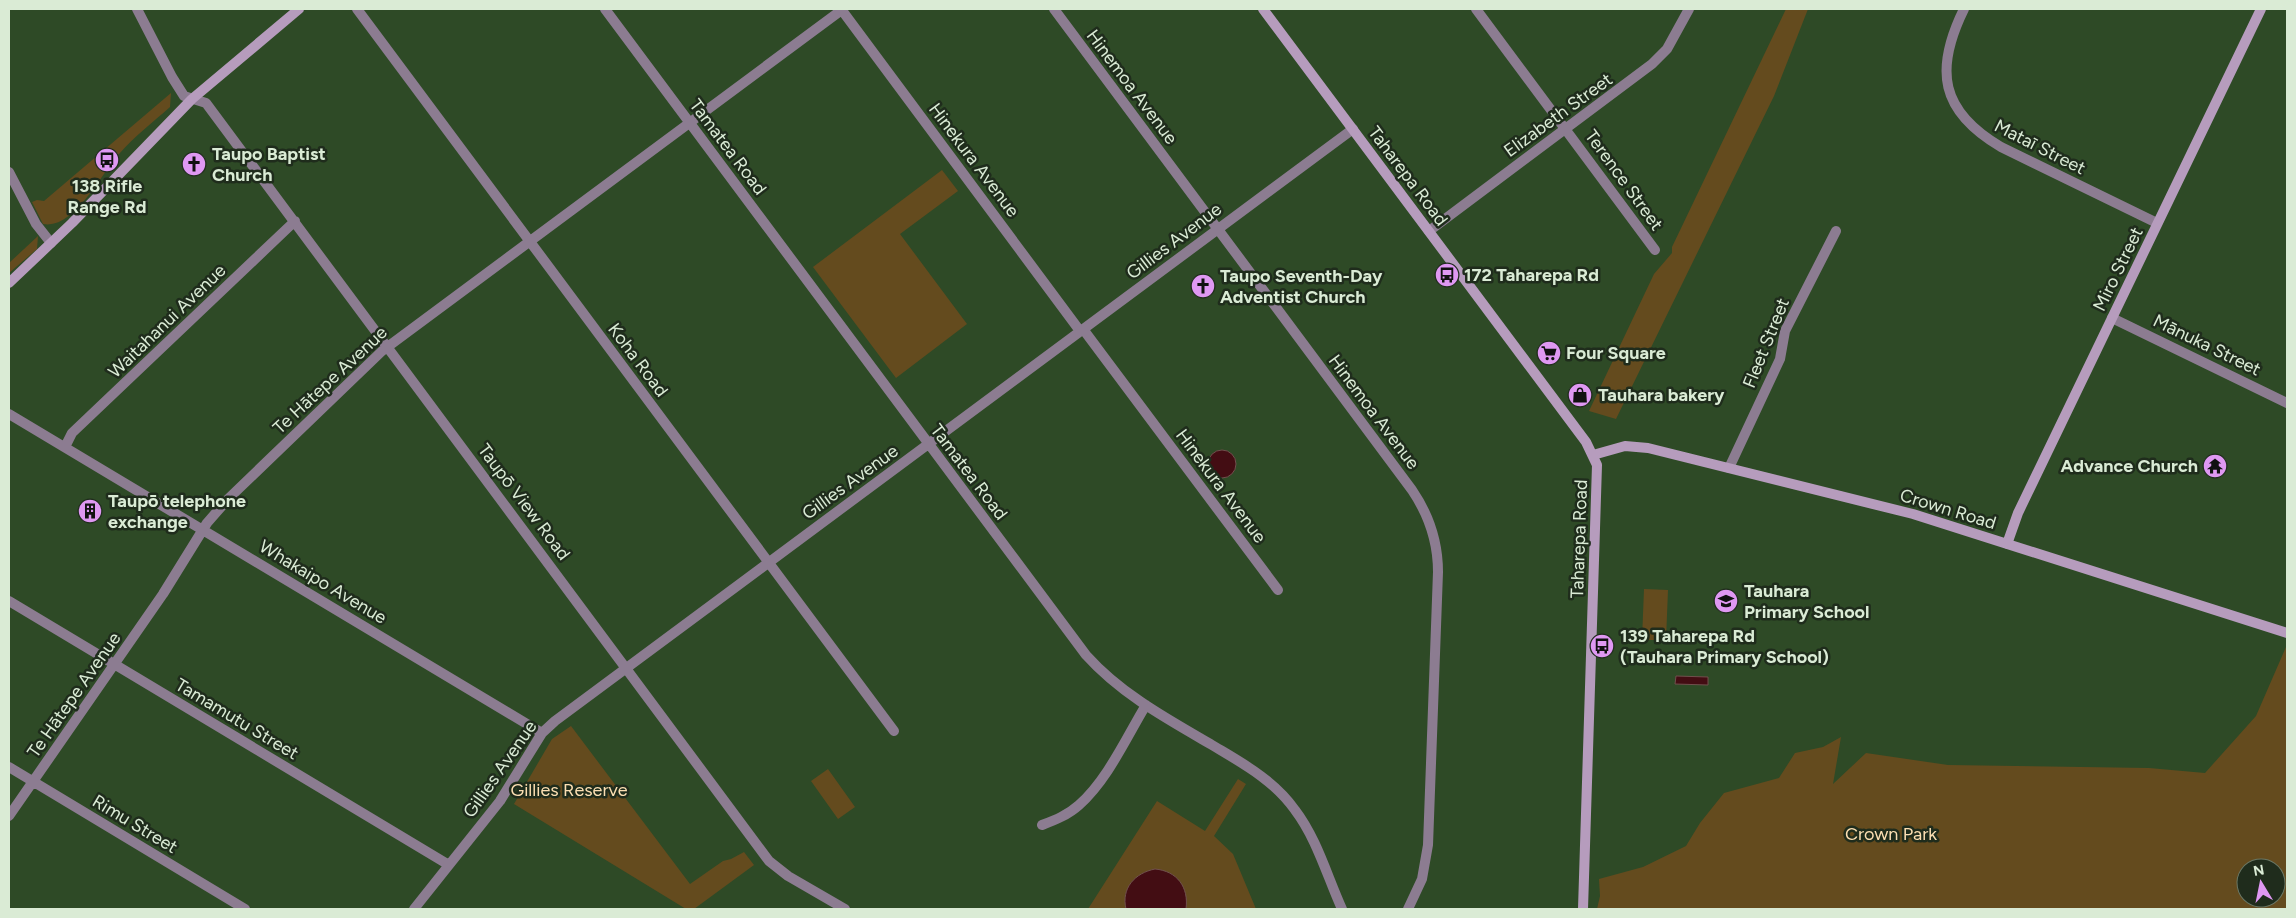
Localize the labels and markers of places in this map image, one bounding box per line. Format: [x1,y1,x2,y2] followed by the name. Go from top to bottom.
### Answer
[212,143,326,186] place label: Taupo Baptist Church
[94,147,120,173] bus stop icon: 138 Rifle Range Rd
[181,151,207,177] church icon: Taupo Baptist Church
[68,175,146,218] place label: 138 Rifle Range Rd
[1434,262,1460,288] bus stop icon: 172 Taharepa Rd
[1464,264,1599,286] place label: 172 Taharepa Rd
[1220,265,1383,308] place label: Taupo Seventh-Day Adventist Church
[1190,273,1216,299] church icon: Taupo Seventh-Day Adventist Church
[1536,340,1562,366] supermarket icon: Four Square
[1566,342,1666,364] place label: Four Square
[1567,382,1593,408] shop icon: Tauhara bakery
[1598,384,1725,406] place label: Tauhara bakery
[2202,453,2228,479] temple icon: Advance Church
[2061,455,2198,477] place label: Advance Church
[108,490,246,533] place label: Taupō telephone exchange
[77,498,103,524] building icon: Taupō telephone exchange
[1744,580,1869,623] place label: Tauhara Primary School
[1713,588,1739,614] school or university icon: Tauhara Primary School
[1620,625,1829,668] place label: 139 Taharepa Rd (Tauhara Primary School)
[1589,633,1615,659] bus stop icon: 139 Taharepa Rd (Tauhara Primary School)

